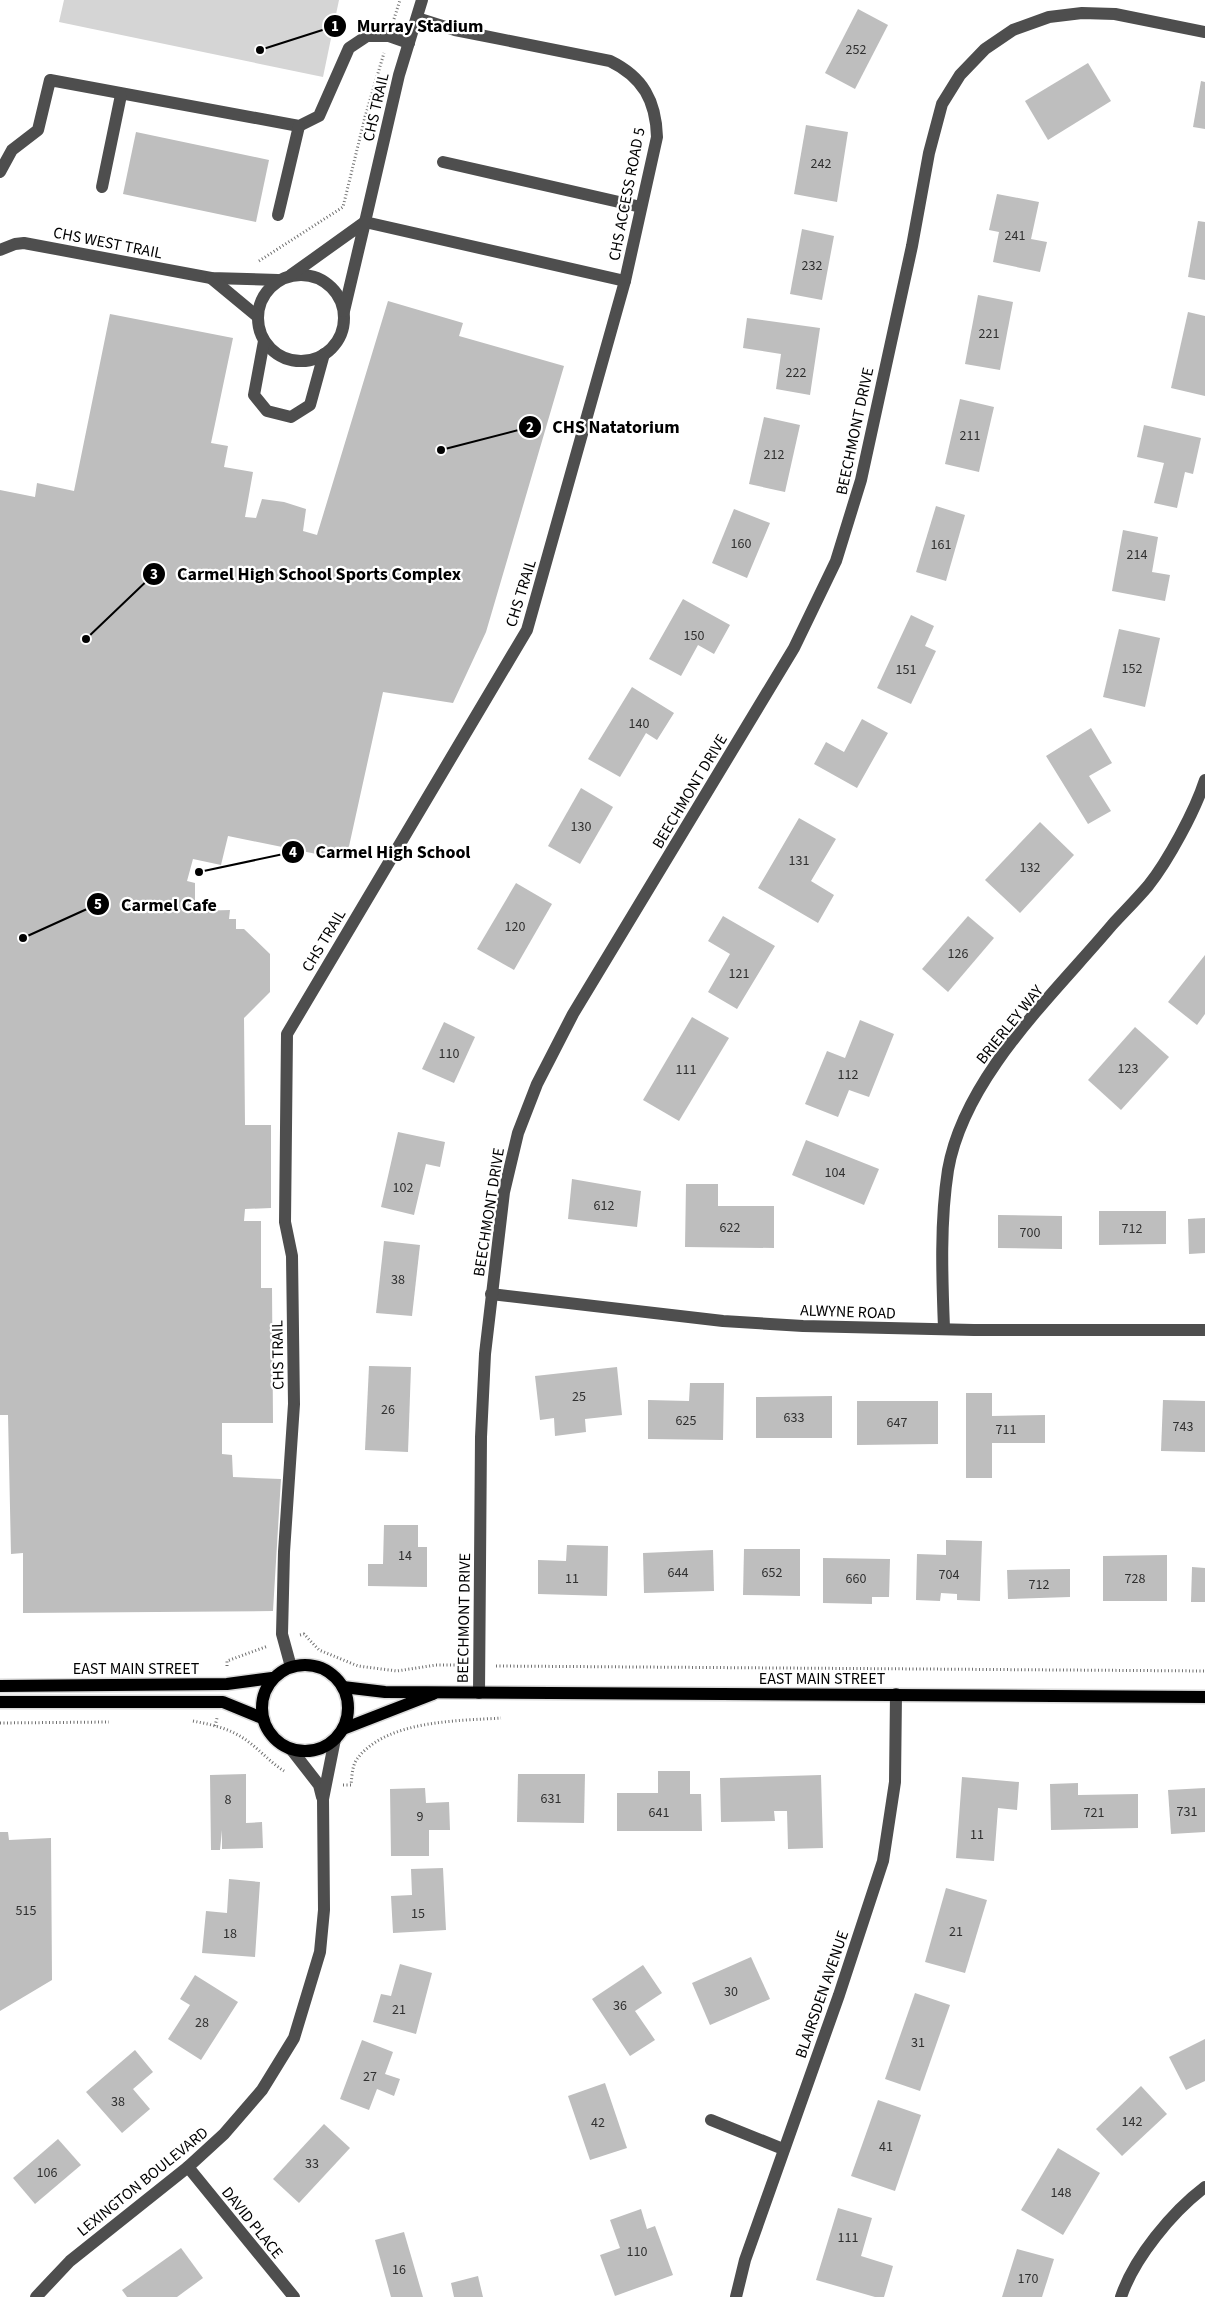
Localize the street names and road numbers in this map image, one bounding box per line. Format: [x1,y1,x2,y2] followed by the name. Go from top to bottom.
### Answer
[357,71,395,144] street label: CHS TRAIL
[603,126,651,263] street label: CHS ACCESS ROAD 5
[51,222,164,264] street label: CHS WEST TRAIL
[831,365,879,497] street label: BEECHMONT DRIVE
[500,557,542,630] street label: CHS TRAIL
[647,730,733,853] street label: BEECHMONT DRIVE
[297,905,351,976] street label: CHS TRAIL
[971,980,1049,1069] street label: BRIERLEY WAY
[468,1146,510,1278] street label: BEECHMONT DRIVE
[800,1299,896,1325] street label: ALWYNE ROAD
[266,1320,290,1390] street label: CHS TRAIL
[452,1553,476,1683] street label: BEECHMONT DRIVE
[73,1658,200,1680] street label: EAST MAIN STREET
[759,1668,886,1690] street label: EAST MAIN STREET
[790,1928,854,2061] street label: BLAIRSDEN AVENUE
[72,2122,213,2242] street label: LEXINGTON BOULEVARD
[216,2182,288,2263] street label: DAVID PLACE

